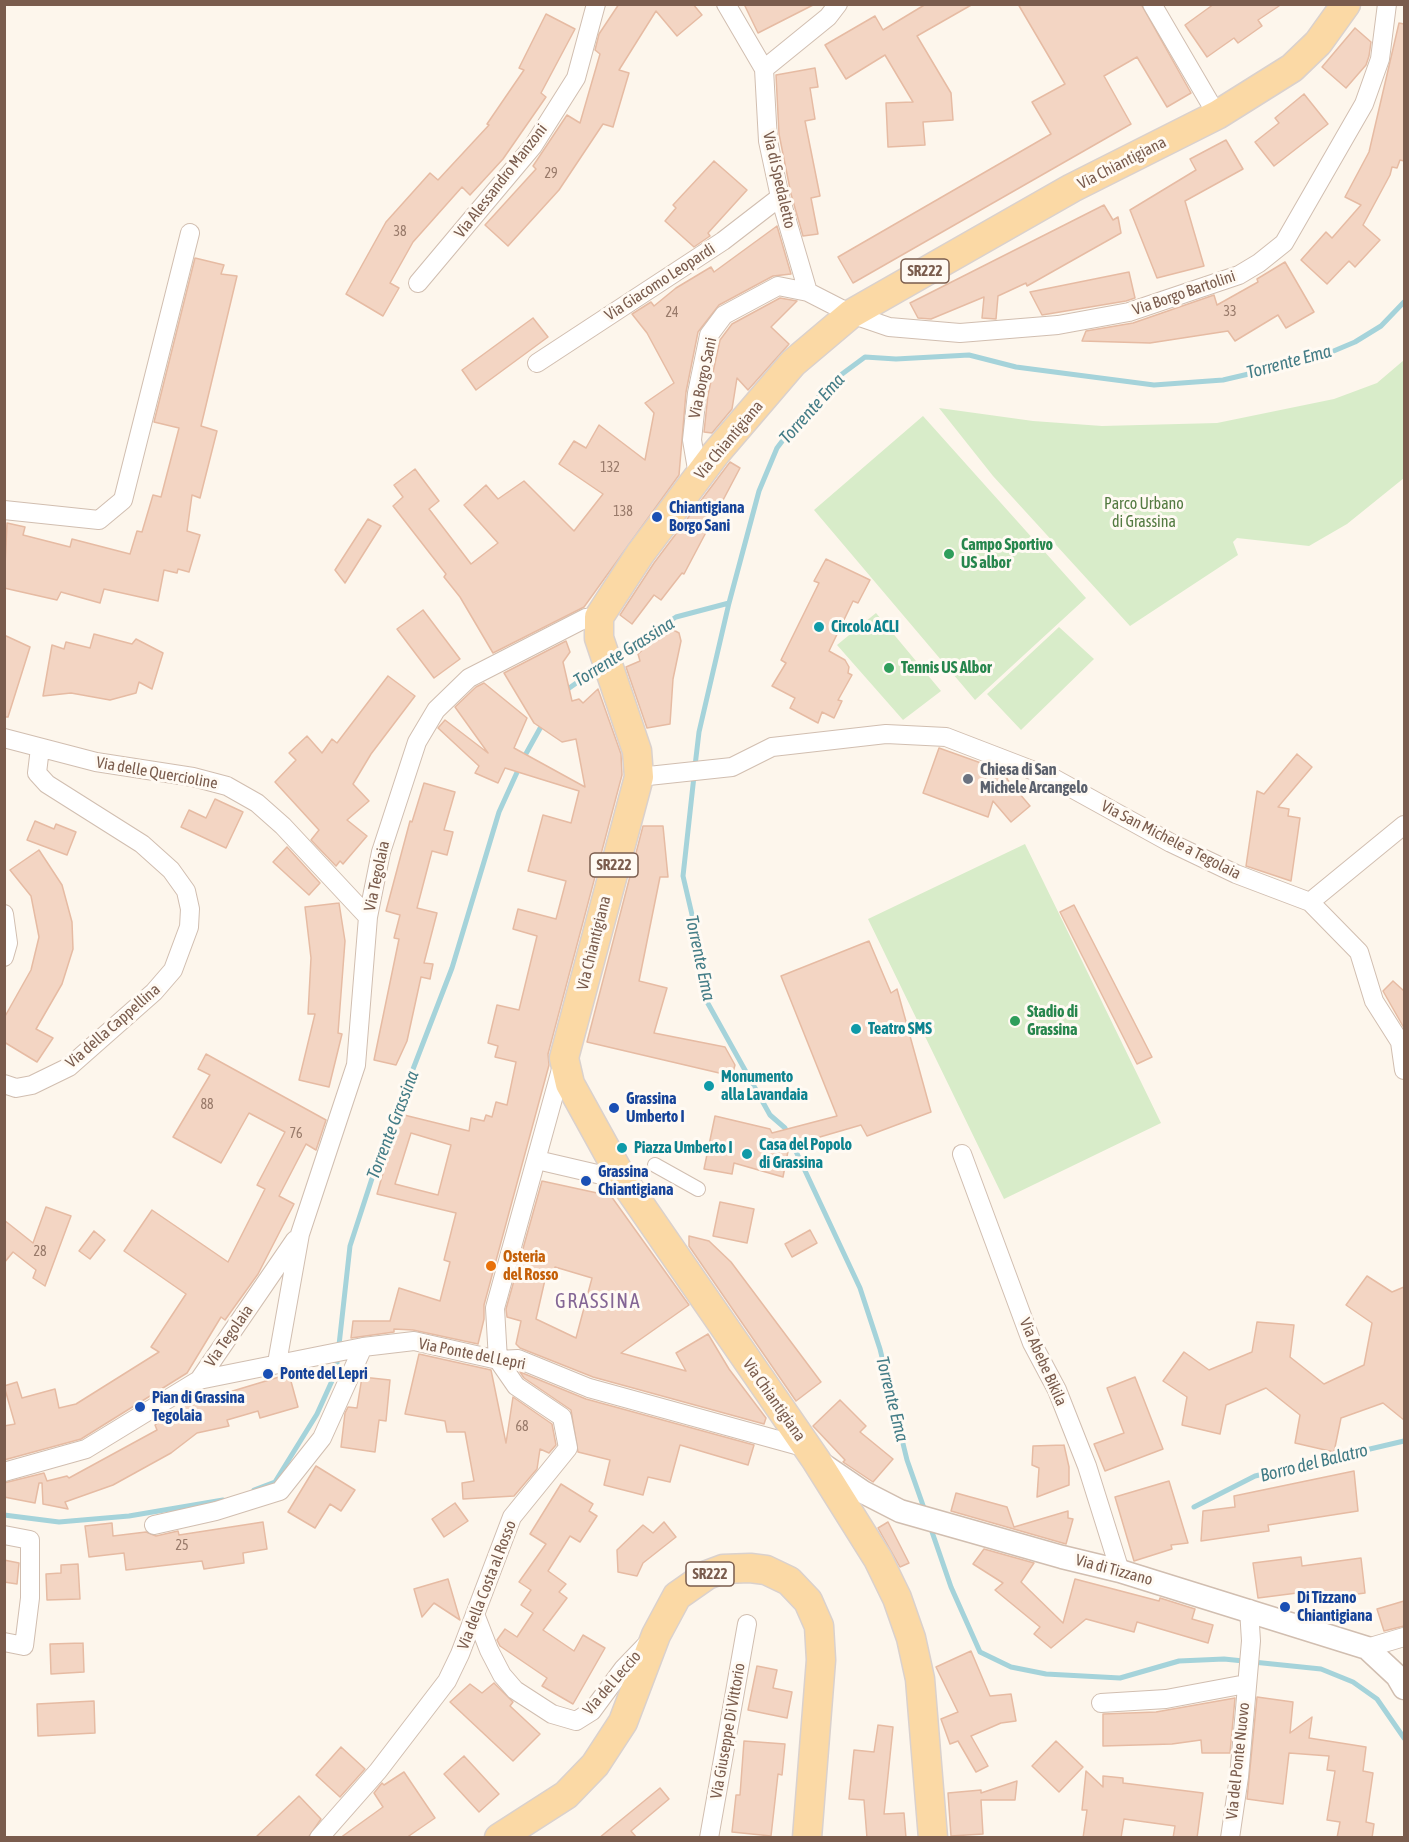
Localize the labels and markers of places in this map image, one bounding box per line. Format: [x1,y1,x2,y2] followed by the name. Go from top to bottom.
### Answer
[669,498,744,536] place label: Chiantigiana Borgo Sani
[650,510,664,524] marker: Chiantigiana Borgo Sani
[961,535,1053,573] place label: Campo Sportivo US albor
[942,547,956,561] marker: Campo Sportivo US albor
[831,617,899,637] place label: Circolo ACLI
[812,620,826,634] marker: Circolo ACLI
[901,658,992,678] place label: Tennis US Albor
[882,661,896,675] marker: Tennis US Albor
[980,760,1088,798] place label: Chiesa di San Michele Arcangelo
[961,772,975,786] marker: Chiesa di San Michele Arcangelo
[1027,1002,1078,1040] place label: Stadio di Grassina
[1008,1014,1022,1028] marker: Stadio di Grassina
[868,1019,932,1039] place label: Teatro SMS
[849,1022,863,1036] marker: Teatro SMS
[721,1067,808,1105] place label: Monumento alla Lavandaia
[702,1079,716,1093] marker: Monumento alla Lavandaia
[626,1089,685,1127] place label: Grassina Umberto I
[607,1101,621,1115] marker: Grassina Umberto I
[759,1135,852,1173] place label: Casa del Popolo di Grassina
[634,1138,733,1158] place label: Piazza Umberto I
[615,1141,629,1155] marker: Piazza Umberto I
[740,1147,754,1161] marker: Casa del Popolo di Grassina
[598,1162,673,1200] place label: Grassina Chiantigiana
[579,1174,593,1188] marker: Grassina Chiantigiana
[503,1247,559,1285] place label: Osteria del Rosso
[484,1259,498,1273] marker: Osteria del Rosso
[280,1364,368,1384] place label: Ponte del Lepri
[261,1367,275,1381] marker: Ponte del Lepri
[152,1388,245,1426] place label: Pian di Grassina Tegolaia
[133,1400,147,1414] marker: Pian di Grassina Tegolaia
[1297,1588,1372,1626] place label: Di Tizzano Chiantigiana
[1278,1600,1292,1614] marker: Di Tizzano Chiantigiana

